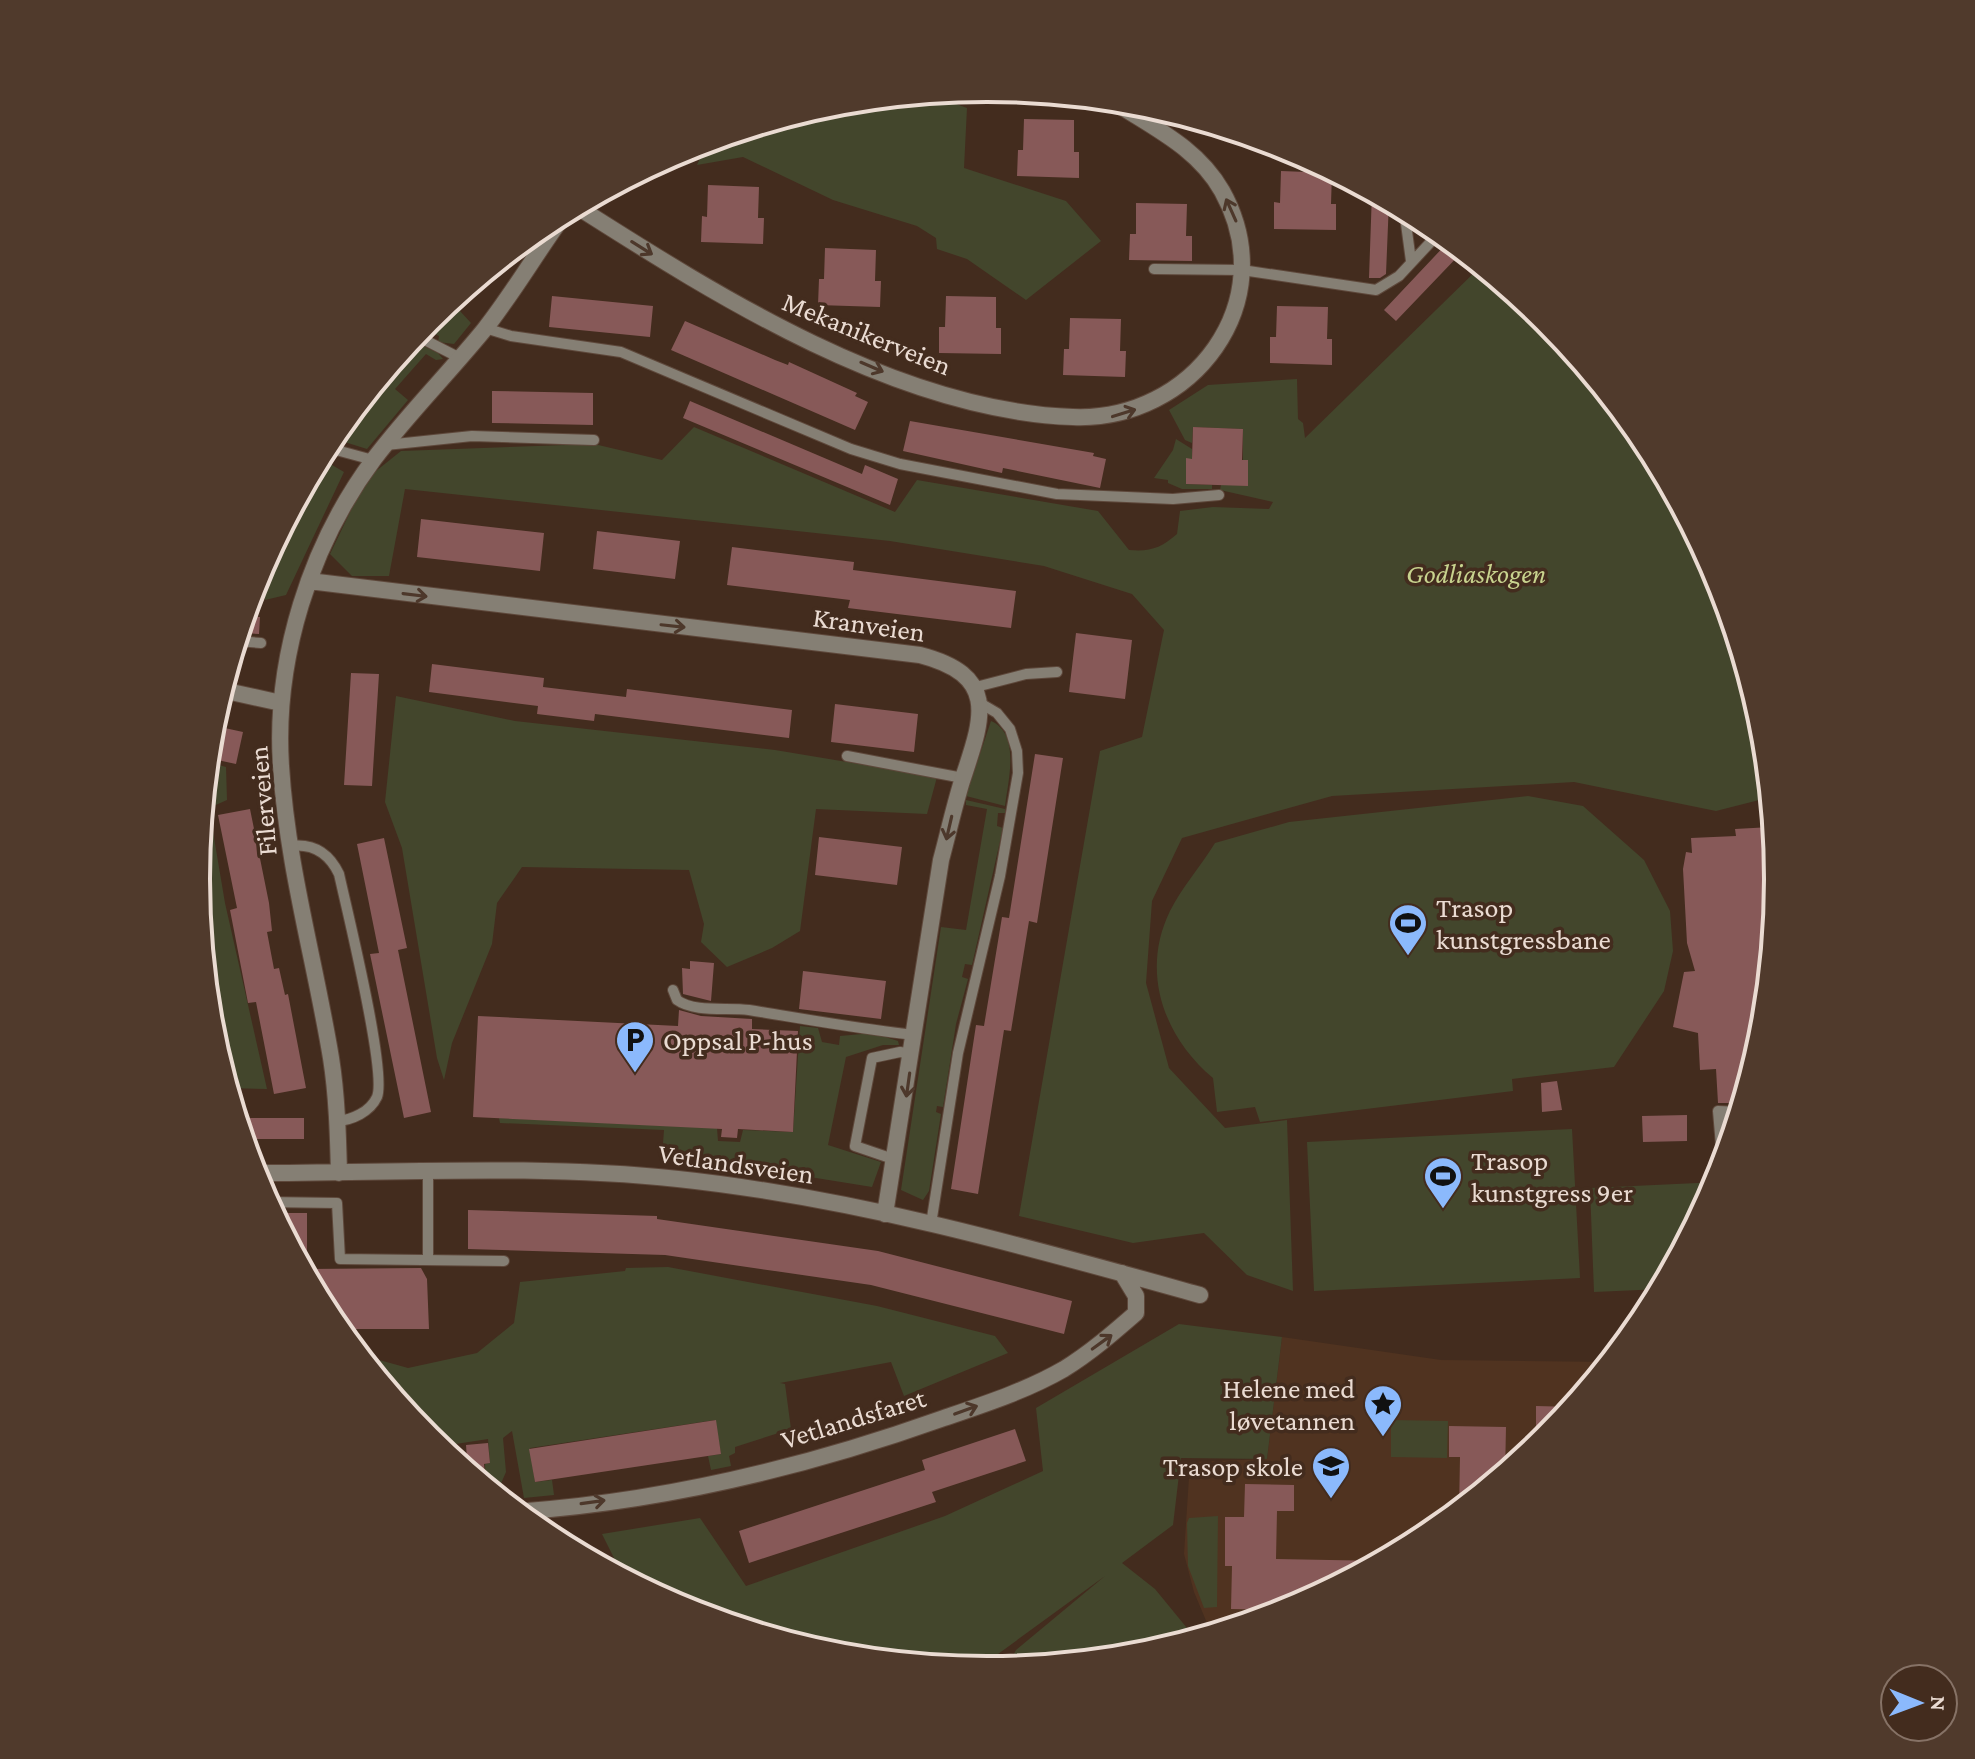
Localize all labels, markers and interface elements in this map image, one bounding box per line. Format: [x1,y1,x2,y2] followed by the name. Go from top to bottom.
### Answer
[1222,198,1237,223] one-way arrow
[630,240,653,256] one-way arrow
[778,286,956,381] street label: Mekanikerveien
[860,360,884,375] one-way arrow
[1111,405,1137,420] one-way arrow
[1406,558,1546,589] park label: Godliaskogen
[402,588,427,603] one-way arrow
[811,601,927,648] street label: Kranveien
[660,619,685,634] one-way arrow
[242,745,283,857] street label: Filerveien
[941,815,956,841] one-way arrow
[1436,892,1611,955] place label: Trasop kunstgressbane
[1387,902,1429,957] sports icon: Trasop kunstgressbane
[614,1019,656,1074] parking icon: Oppsal P-hus
[663,1025,813,1056] place label: Oppsal P-hus
[900,1072,915,1097] one-way arrow
[656,1137,816,1190] street label: Vetlandsveien
[1471,1145,1633,1208] place label: Trasop kunstgress 9er
[1422,1155,1464,1210] sports icon: Trasop kunstgress 9er
[1090,1334,1112,1350] one-way arrow
[1223,1373,1355,1436] place label: Helene med løvetannen
[777,1382,930,1455] street label: Vetlandsfaret
[1362,1383,1404,1438] place icon: Helene med løvetannen
[953,1402,978,1416] one-way arrow
[1310,1445,1352,1500] school or university icon: Trasop skole
[1163,1451,1303,1482] place label: Trasop skole
[580,1494,606,1509] one-way arrow
[1879,1663,1959,1743] north arrow
[1926,1696,1951,1711] text: N

